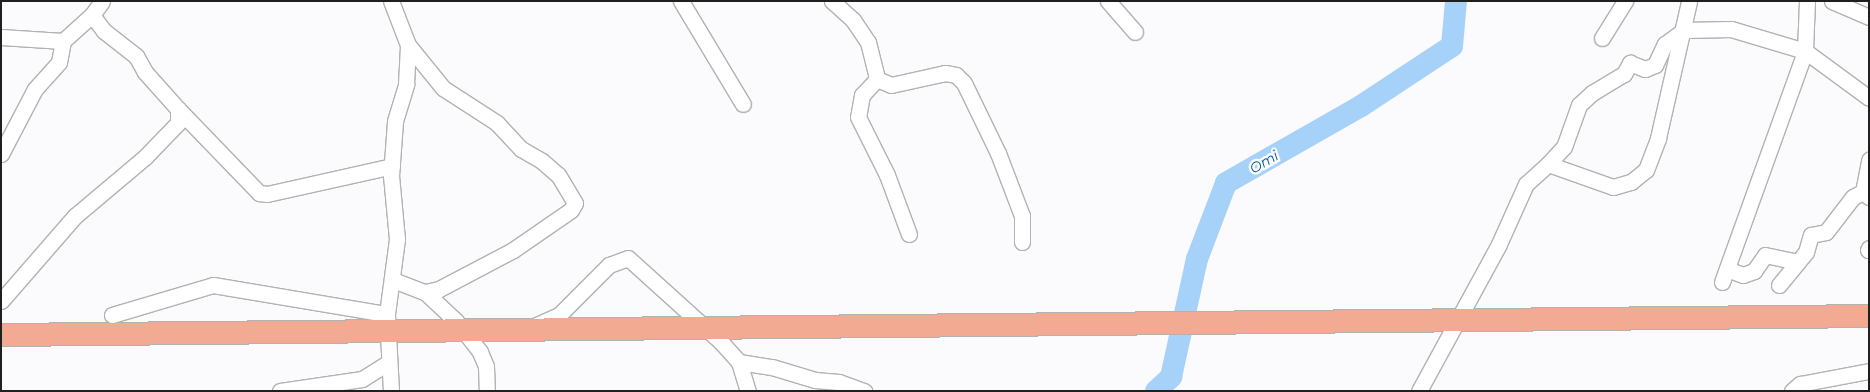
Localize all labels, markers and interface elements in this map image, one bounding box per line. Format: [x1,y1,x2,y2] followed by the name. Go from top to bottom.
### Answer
[1247,147,1281,177] water label: Omi

